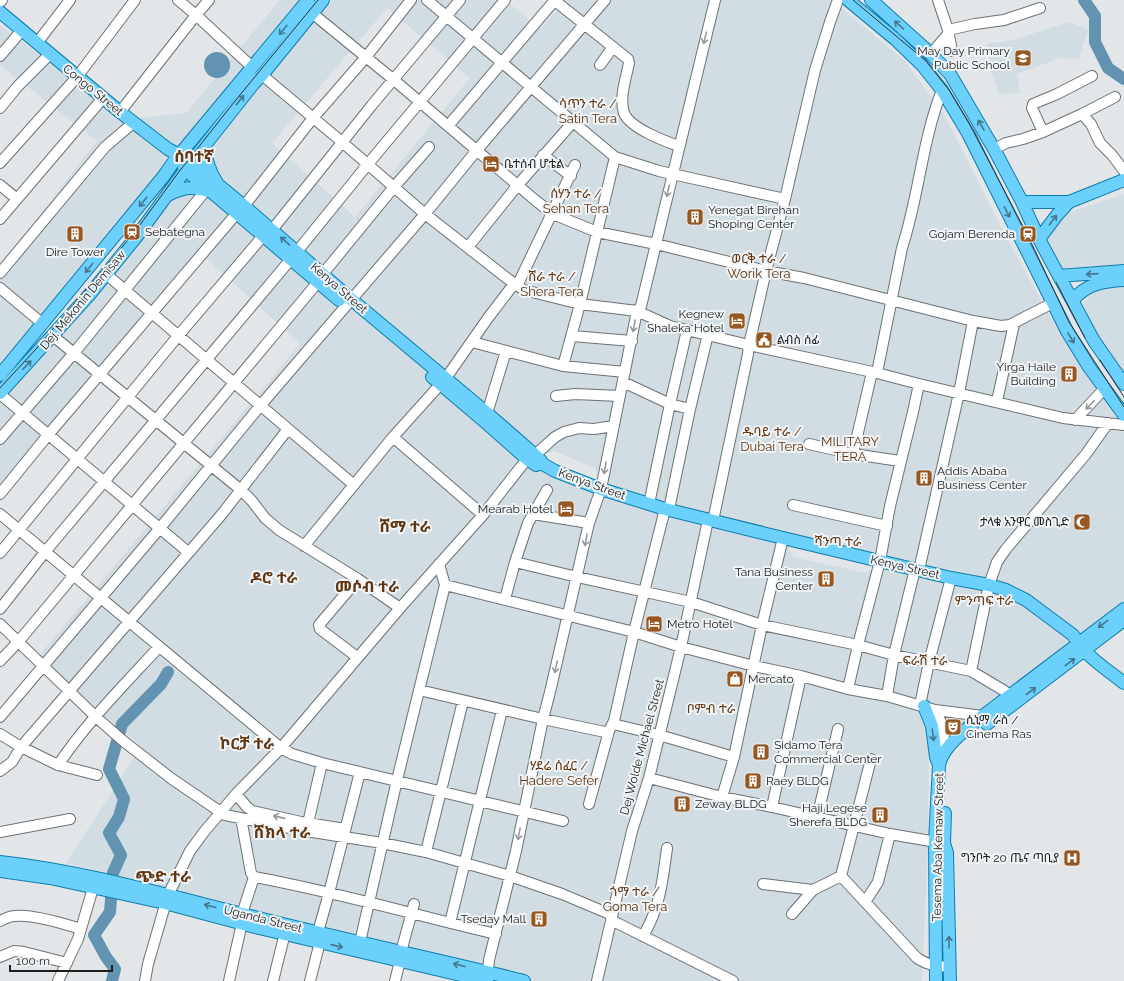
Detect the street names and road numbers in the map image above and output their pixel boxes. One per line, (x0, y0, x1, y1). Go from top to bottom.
street label: Congo Street (60, 62, 126, 118)
street label: Dej. Mekonin Demisaw (37, 247, 129, 352)
street label: Kenya Street (308, 260, 370, 316)
street label: Kenya Street (556, 465, 628, 503)
street label: Kenya Street (869, 552, 941, 582)
street label: Dej Wolde Michael Street (617, 677, 667, 817)
street label: Tesema Aba Kemaw Street (930, 773, 946, 921)
street label: Uganda Street (222, 903, 304, 935)

